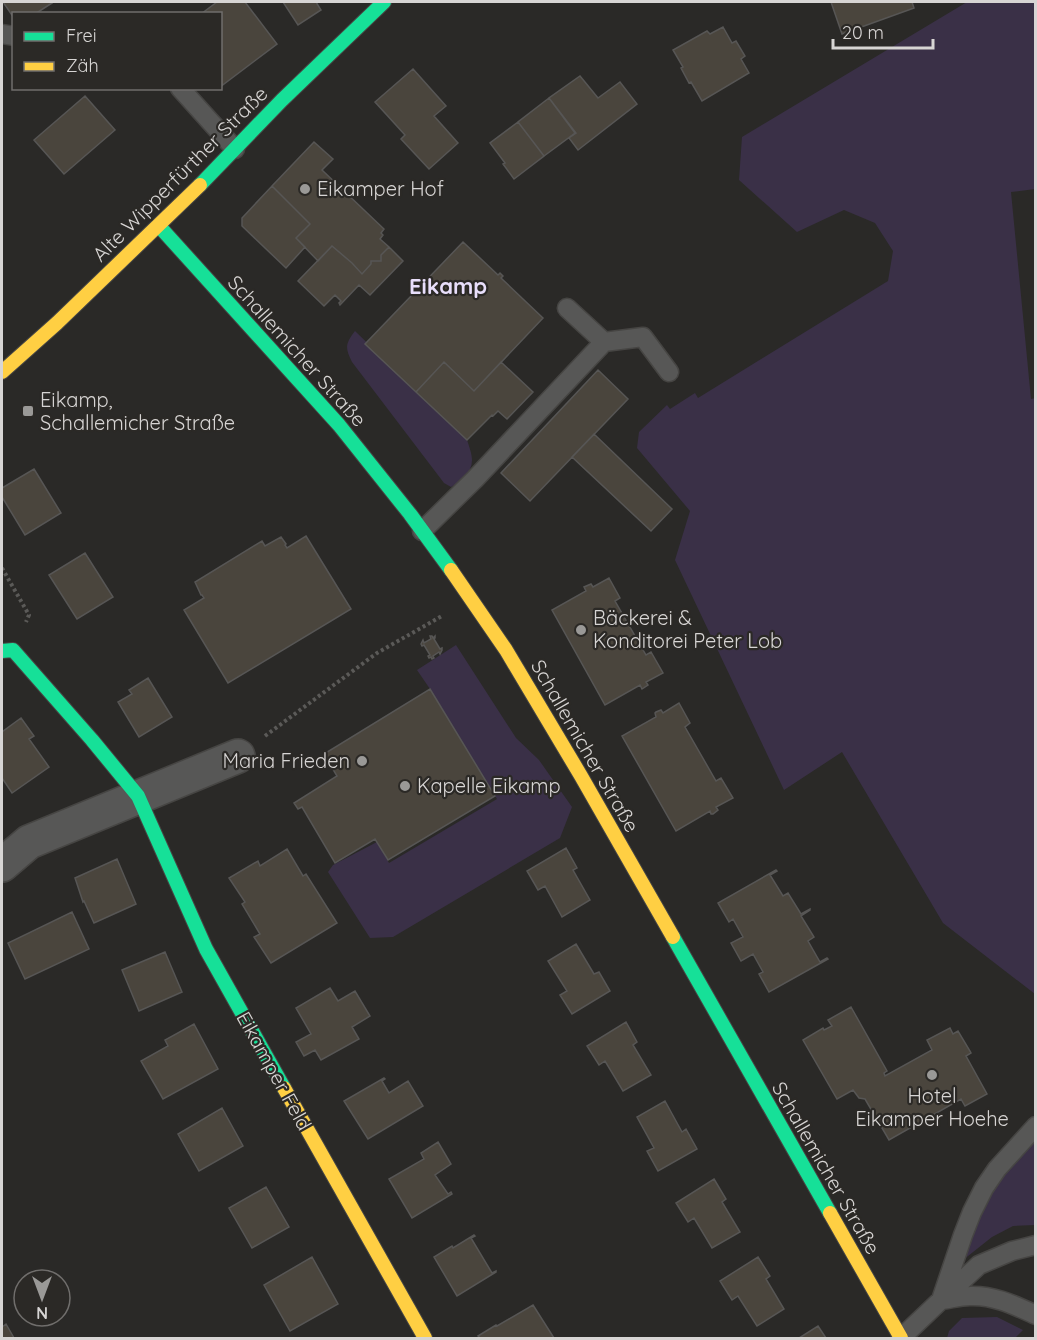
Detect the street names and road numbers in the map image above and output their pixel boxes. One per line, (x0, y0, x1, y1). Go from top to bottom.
street label: Alte Wipperfürther Straße (87, 81, 273, 267)
street label: Schallemicher Straße (223, 270, 372, 432)
street label: Schallemicher Straße (526, 655, 645, 836)
street label: Eikamper Feld (231, 1007, 317, 1135)
street label: Schallemicher Straße (767, 1077, 886, 1258)

